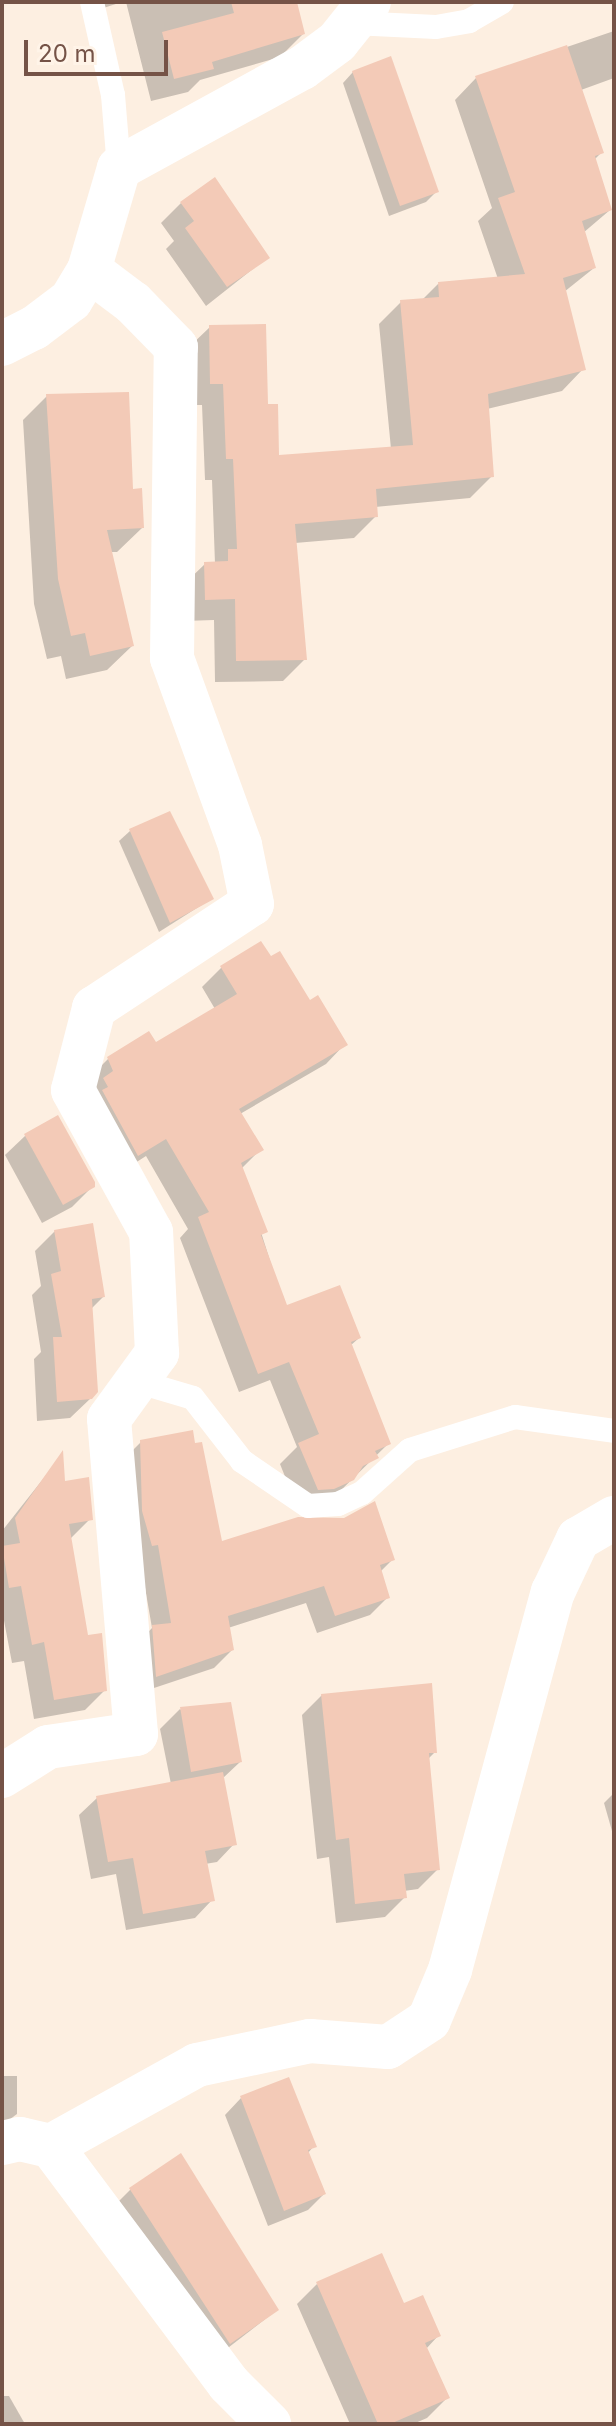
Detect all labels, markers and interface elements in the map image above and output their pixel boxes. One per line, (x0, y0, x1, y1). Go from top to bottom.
scale bar (28, 24, 172, 74)
text: 20 m (38, 39, 96, 68)

